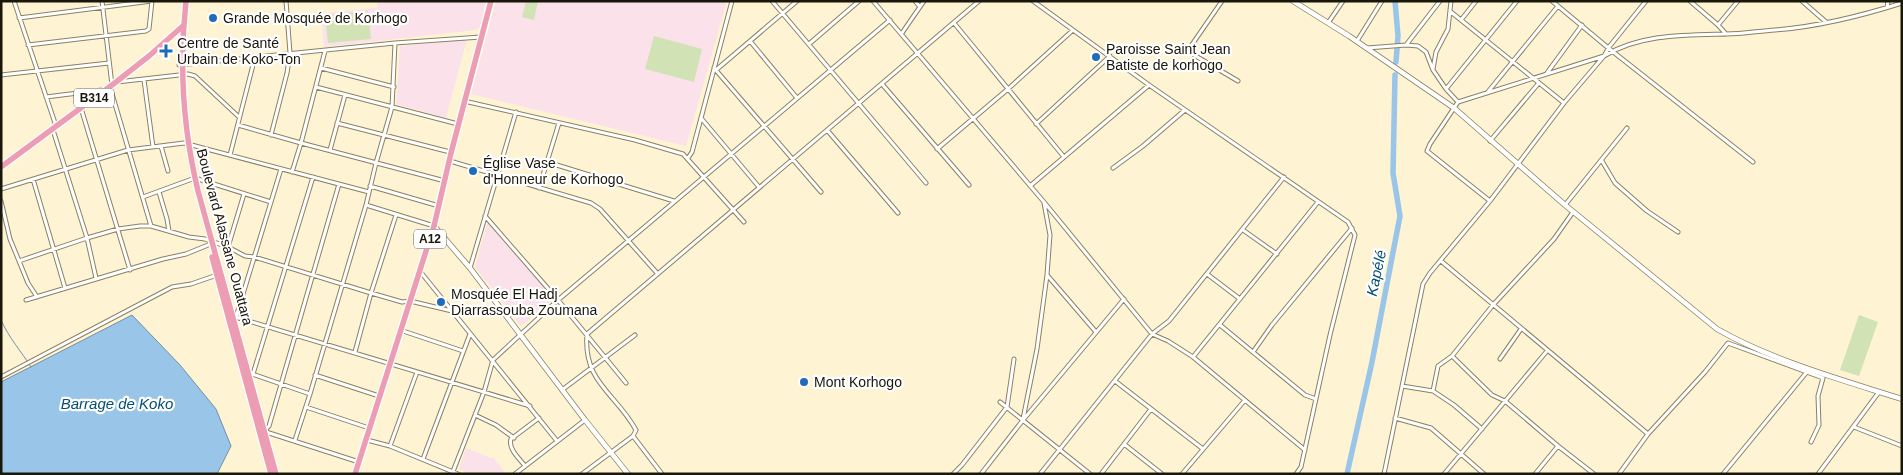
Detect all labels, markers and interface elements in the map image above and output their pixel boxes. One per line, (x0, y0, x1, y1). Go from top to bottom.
place label: Grande Mosquée de Korhogo (223, 10, 408, 26)
marker: Grande Mosquée de Korhogo (207, 12, 219, 24)
place label: Centre de Santé Urbain de Koko-Ton (177, 35, 301, 67)
place label: Paroisse Saint Jean Batiste de korhogo (1106, 41, 1231, 73)
marker: Centre de Santé Urbain de Koko-Ton (159, 44, 173, 58)
marker: Paroisse Saint Jean Batiste de korhogo (1090, 51, 1102, 63)
road number: B314 (74, 89, 114, 108)
street label: Boulevard Alassane Ouattara (194, 147, 256, 327)
place label: Église Vase d'Honneur de Korhogo (483, 155, 624, 187)
marker: Église Vase d'Honneur de Korhogo (467, 165, 479, 177)
road number: A12 (414, 230, 446, 248)
water label: Kapélé (1363, 248, 1389, 298)
place label: Mosquée El Hadj Diarrassouba Zoumana (451, 286, 598, 318)
marker: Mosquée El Hadj Diarrassouba Zoumana (435, 296, 447, 308)
place label: Mont Korhogo (814, 374, 902, 390)
marker: Mont Korhogo (798, 376, 810, 388)
water label: Barrage de Koko (61, 395, 173, 412)

